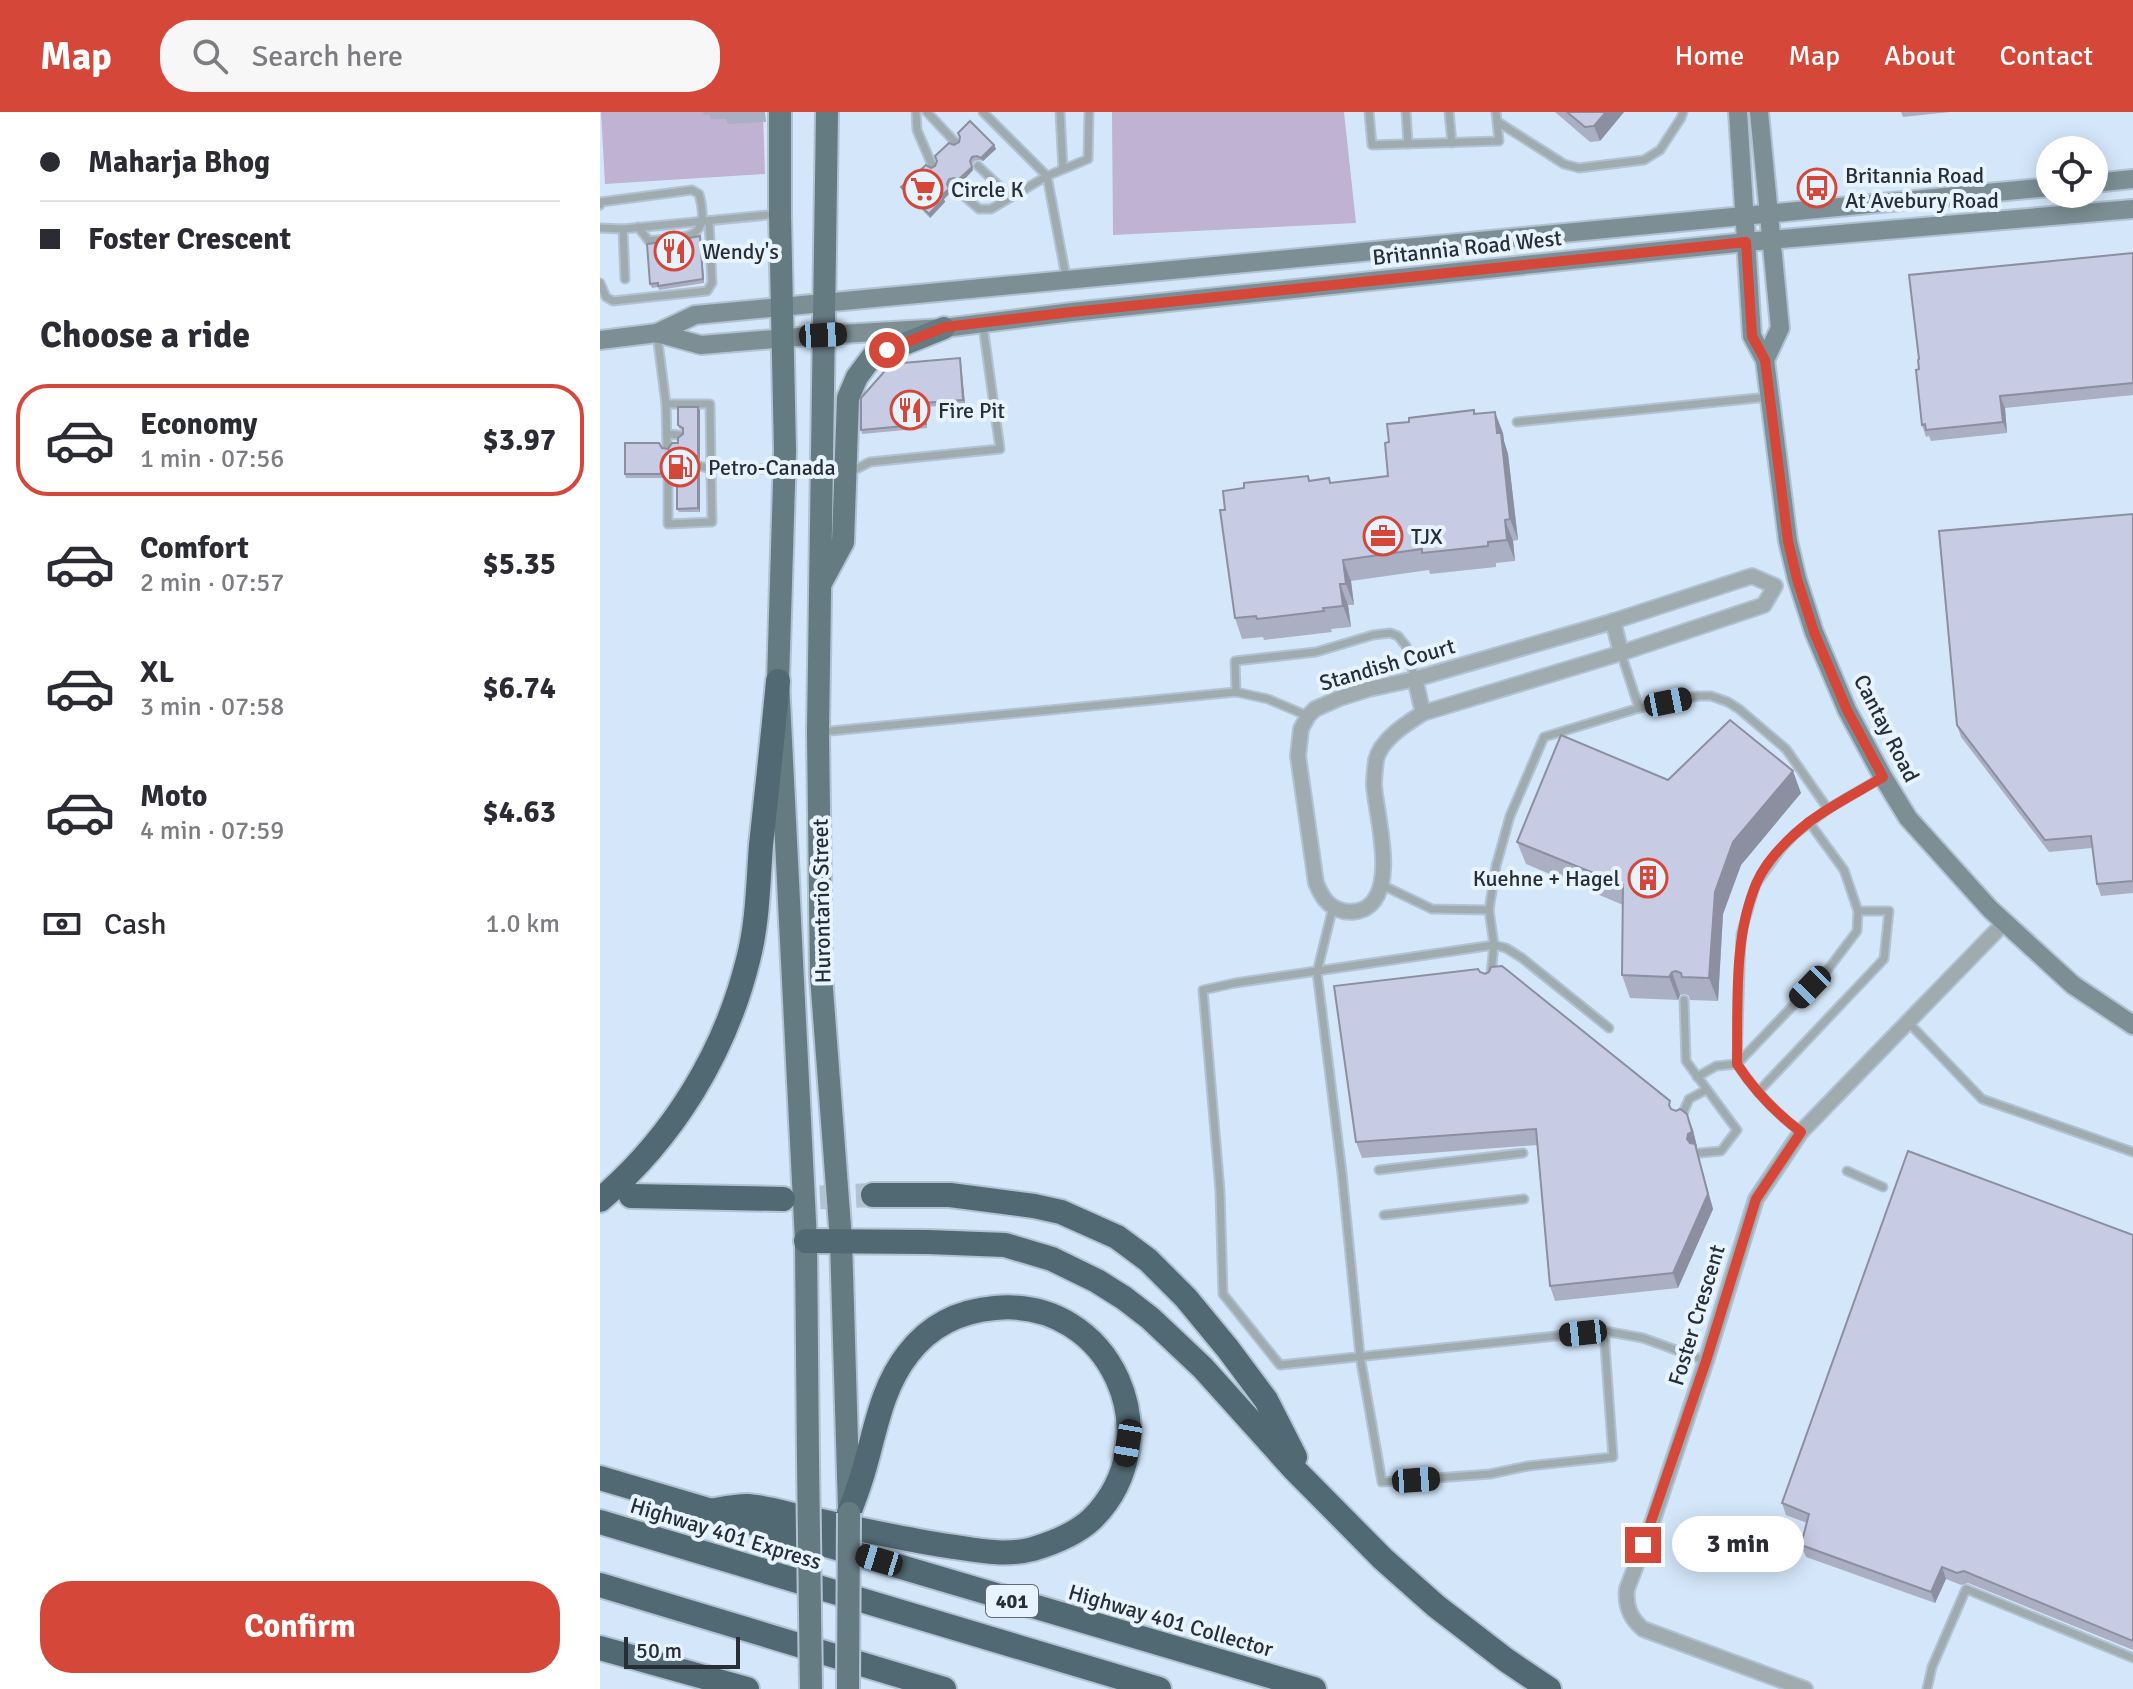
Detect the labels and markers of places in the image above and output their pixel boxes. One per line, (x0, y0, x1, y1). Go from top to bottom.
place label: Britannia Road At Avebury Road (1845, 162, 1999, 214)
bus stop icon: Britannia Road At Avebury Road (1796, 167, 1838, 209)
supermarket icon: Circle K (902, 168, 944, 210)
place label: Circle K (951, 176, 1024, 203)
restaurant icon: Wendy's (653, 230, 695, 272)
place label: Wendy's (702, 238, 779, 265)
restaurant icon: Fire Pit (889, 389, 931, 431)
place label: Fire Pit (938, 397, 1005, 424)
fuel station icon: Petro-Canada (659, 446, 701, 488)
place label: Petro-Canada (708, 454, 836, 481)
office icon: TJX (1362, 515, 1404, 557)
place label: TJX (1411, 523, 1443, 550)
building icon: Kuehne + Hagel (1627, 857, 1669, 899)
place label: Kuehne + Hagel (1473, 865, 1620, 892)

